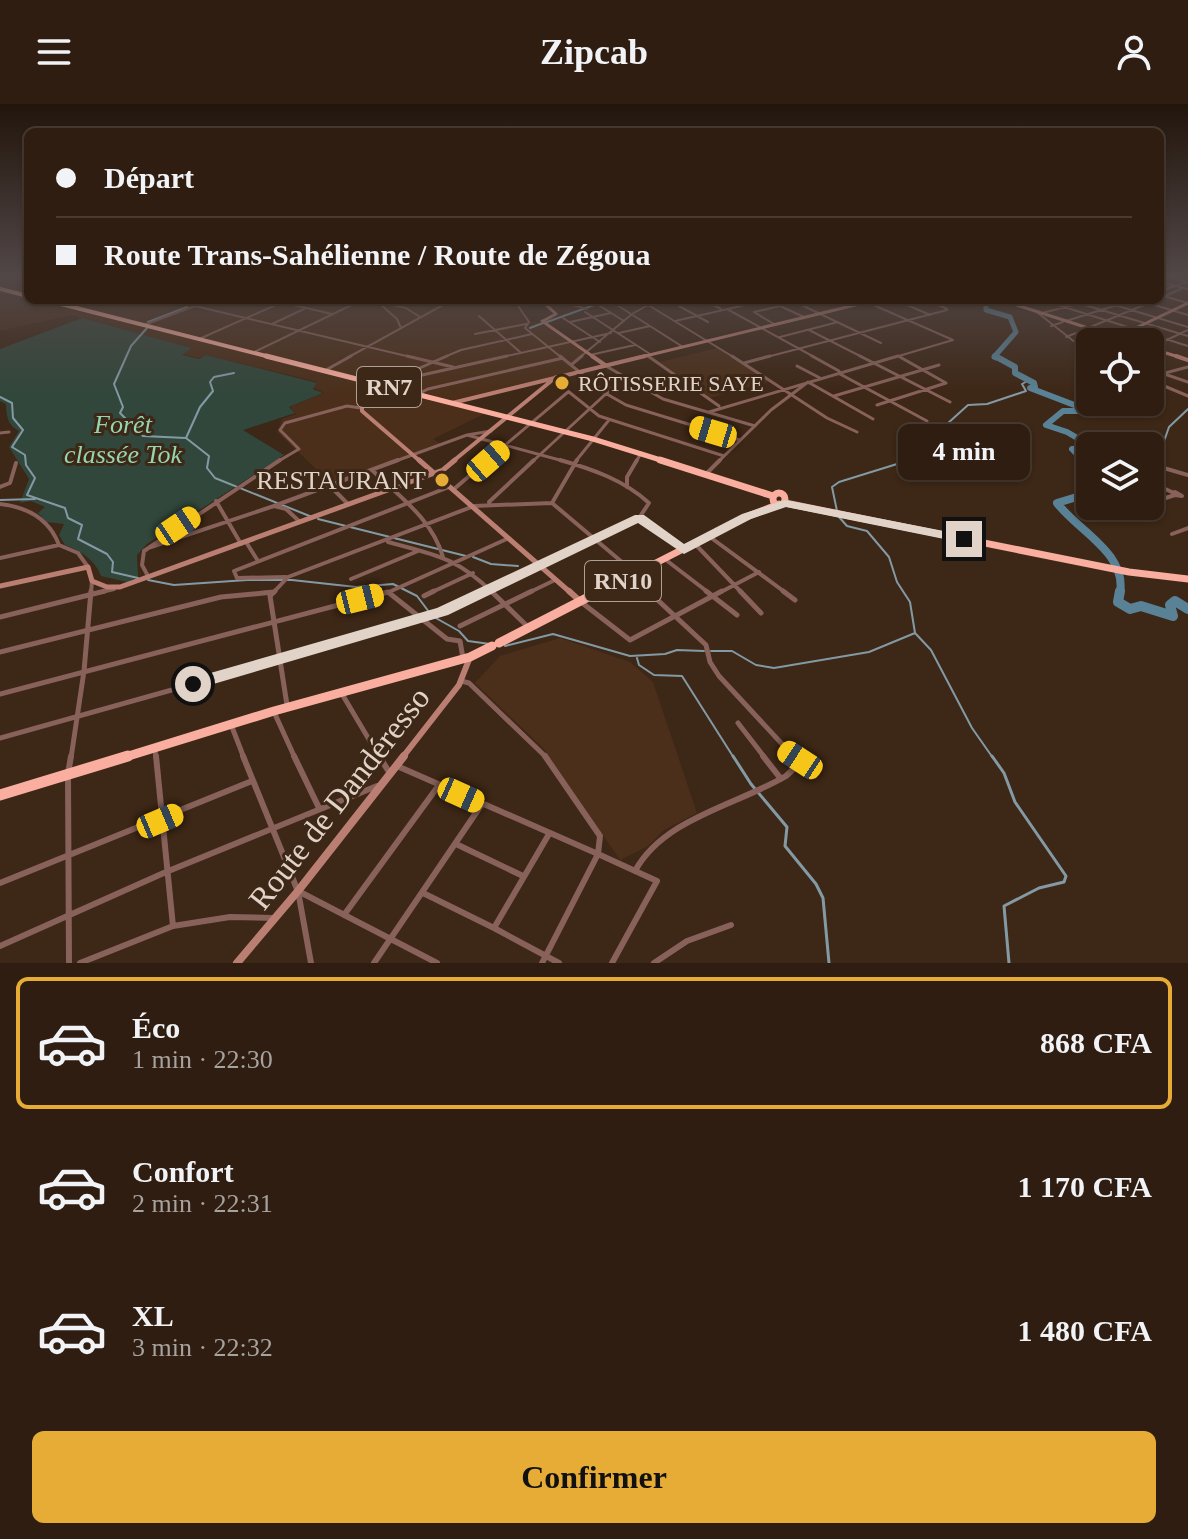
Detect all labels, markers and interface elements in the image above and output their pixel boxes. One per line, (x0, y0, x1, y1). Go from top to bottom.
icon: menu (32, 30, 76, 74)
icon: person (1112, 30, 1156, 74)
text: Zipcab (540, 32, 648, 72)
text: Départ (104, 161, 194, 194)
text: Route Trans-Sahélienne / Route de Zégoua (104, 238, 650, 271)
map controls (1076, 328, 1164, 520)
button: locate (1076, 328, 1164, 416)
road number: RN7 (357, 367, 421, 407)
place label: RÔTISSERIE SAYE (578, 371, 764, 396)
marker: RÔTISSERIE SAYE (553, 374, 571, 392)
park label: Forêt classée Tok (64, 410, 183, 469)
car (687, 414, 739, 450)
callout: 4 min (898, 423, 1030, 479)
button: layers (1076, 432, 1164, 520)
car (462, 436, 514, 486)
text: 4 min (933, 437, 995, 466)
place label: RESTAURANT (256, 466, 426, 495)
marker: RESTAURANT (433, 471, 451, 489)
car (151, 503, 205, 549)
route end (946, 521, 982, 557)
road number: RN10 (585, 561, 661, 601)
car (334, 582, 386, 616)
route start (175, 666, 211, 702)
street label: Route de Dandéresso (241, 680, 437, 916)
car (773, 737, 827, 783)
car (434, 774, 488, 816)
car (133, 801, 187, 841)
icon: car (36, 1007, 108, 1079)
text: Éco (132, 1011, 180, 1044)
text: 868 CFA (1040, 1026, 1152, 1059)
text: 1 min · 22:30 (132, 1045, 273, 1074)
icon: car (36, 1151, 108, 1223)
text: Confort (132, 1155, 234, 1188)
text: 1 170 CFA (1018, 1170, 1152, 1203)
text: 2 min · 22:31 (132, 1189, 273, 1218)
icon: car (36, 1295, 108, 1367)
text: XL (132, 1299, 174, 1332)
text: 1 480 CFA (1018, 1314, 1152, 1347)
text: 3 min · 22:32 (132, 1333, 273, 1362)
button: Confirmer (32, 1431, 1156, 1523)

